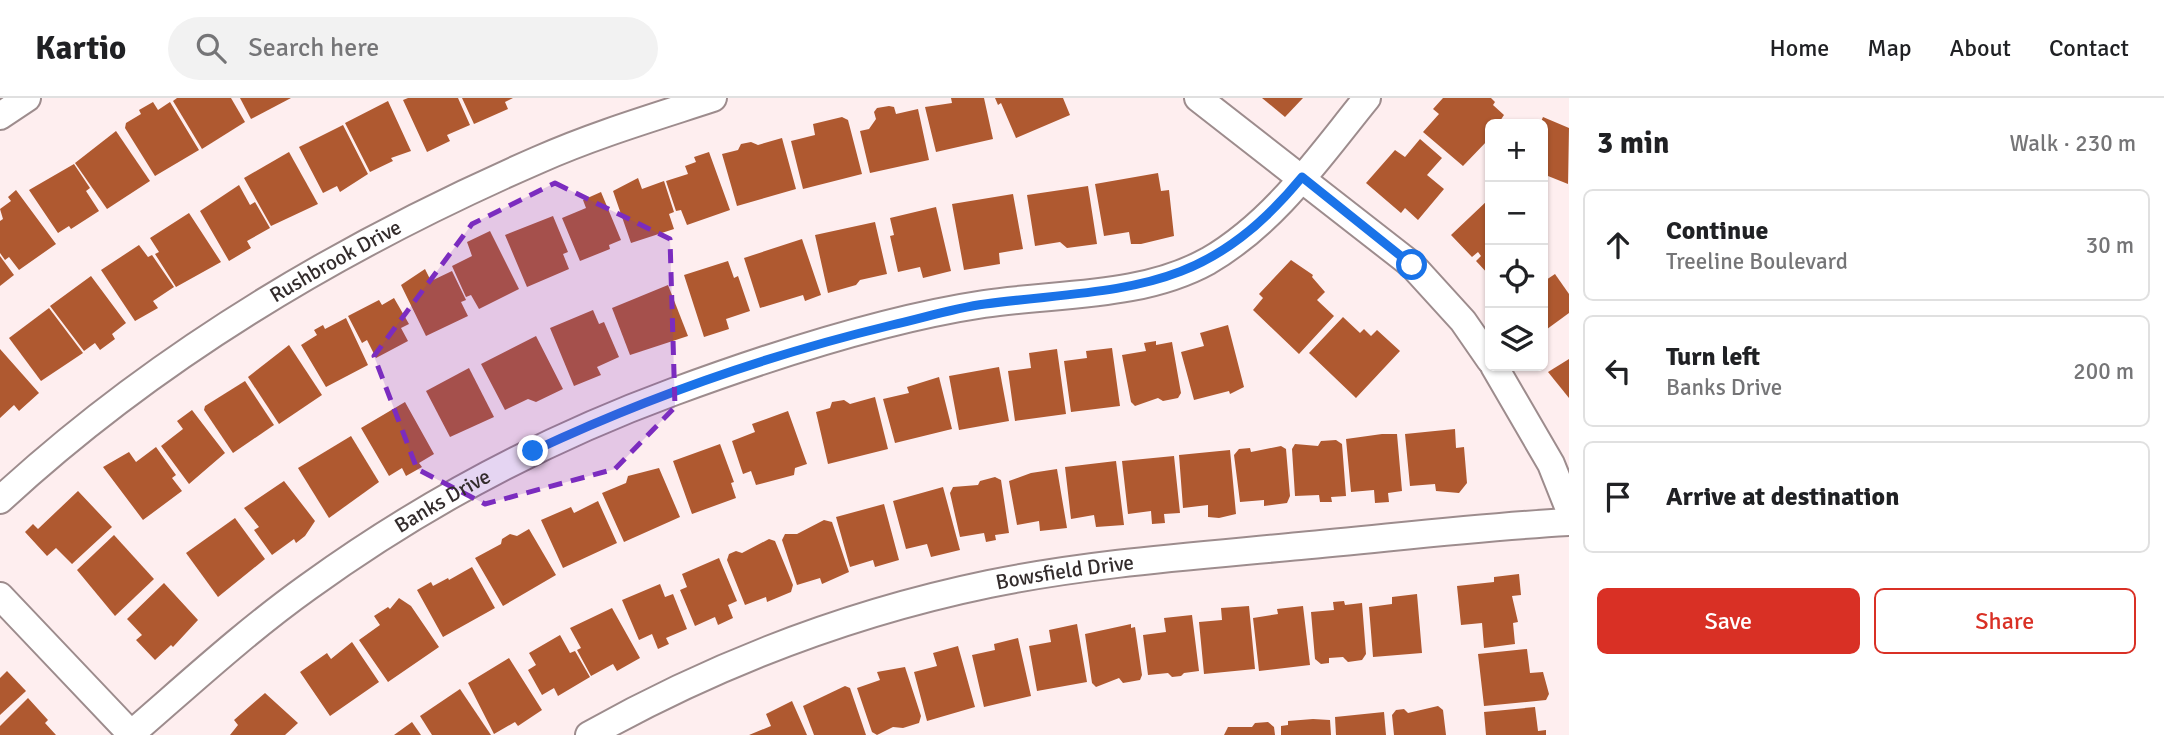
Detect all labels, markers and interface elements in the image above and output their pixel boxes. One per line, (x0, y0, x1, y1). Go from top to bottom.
search box (168, 17, 658, 80)
text: Kartio (35, 28, 126, 69)
icon: search (192, 29, 230, 67)
text: Search here (248, 32, 379, 64)
text: Home (1769, 33, 1829, 63)
text: Map (1867, 33, 1912, 63)
text: About (1950, 33, 2011, 63)
text: Contact (2049, 33, 2129, 63)
map controls (1485, 119, 1548, 371)
button: + (1485, 119, 1548, 182)
text: 3 min (1597, 125, 1669, 162)
text: Walk · 230 m (2010, 129, 2136, 158)
button: − (1485, 182, 1548, 245)
street label: Rushbrook Drive (265, 214, 406, 308)
text: Continue (1666, 215, 1768, 247)
icon: ahead (1599, 226, 1637, 264)
text: 30 m (2086, 231, 2134, 260)
button: locate (1485, 245, 1548, 308)
text: Treeline Boulevard (1666, 247, 1848, 276)
route start (1396, 249, 1427, 280)
button: layers (1485, 308, 1548, 371)
text: Turn left (1666, 341, 1760, 373)
icon: left (1599, 352, 1637, 390)
text: 200 m (2073, 357, 2134, 386)
text: Banks Drive (1666, 373, 1782, 402)
route end (517, 435, 548, 466)
street label: Banks Drive (390, 463, 495, 539)
icon: arrive (1599, 478, 1637, 516)
text: Arrive at destination (1666, 481, 1899, 513)
street label: Bowsfield Drive (994, 549, 1135, 595)
button: Save (1597, 588, 1860, 654)
button: Share (1874, 588, 2136, 654)

